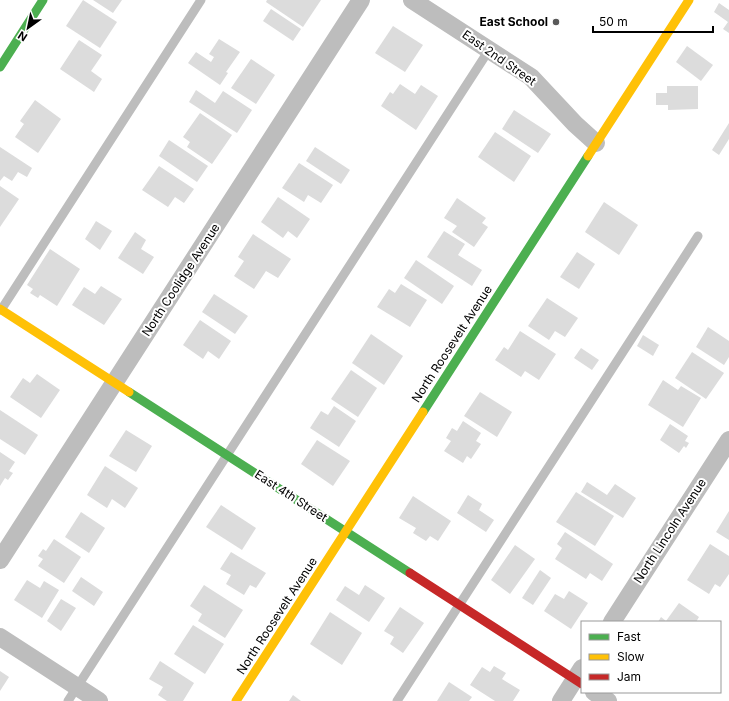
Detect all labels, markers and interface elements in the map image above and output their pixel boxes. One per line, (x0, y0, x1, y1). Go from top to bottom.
north arrow (8, 8, 48, 48)
scale bar (593, 8, 713, 34)
place label: East School (479, 14, 548, 29)
text: 50 m (599, 14, 628, 29)
marker: East School (551, 17, 561, 27)
street label: East 2nd Street (460, 27, 539, 89)
text: N (15, 28, 30, 45)
street label: North Coolidge Avenue (138, 220, 223, 339)
street label: North Roosevelt Avenue (408, 282, 495, 405)
street label: East 4th Street (252, 467, 330, 525)
street label: North Lincoln Avenue (630, 476, 709, 586)
street label: North Roosevelt Avenue (233, 554, 320, 677)
legend (581, 621, 721, 693)
text: Fast (617, 629, 641, 644)
text: Slow (617, 649, 645, 664)
text: Jam (617, 669, 641, 684)

